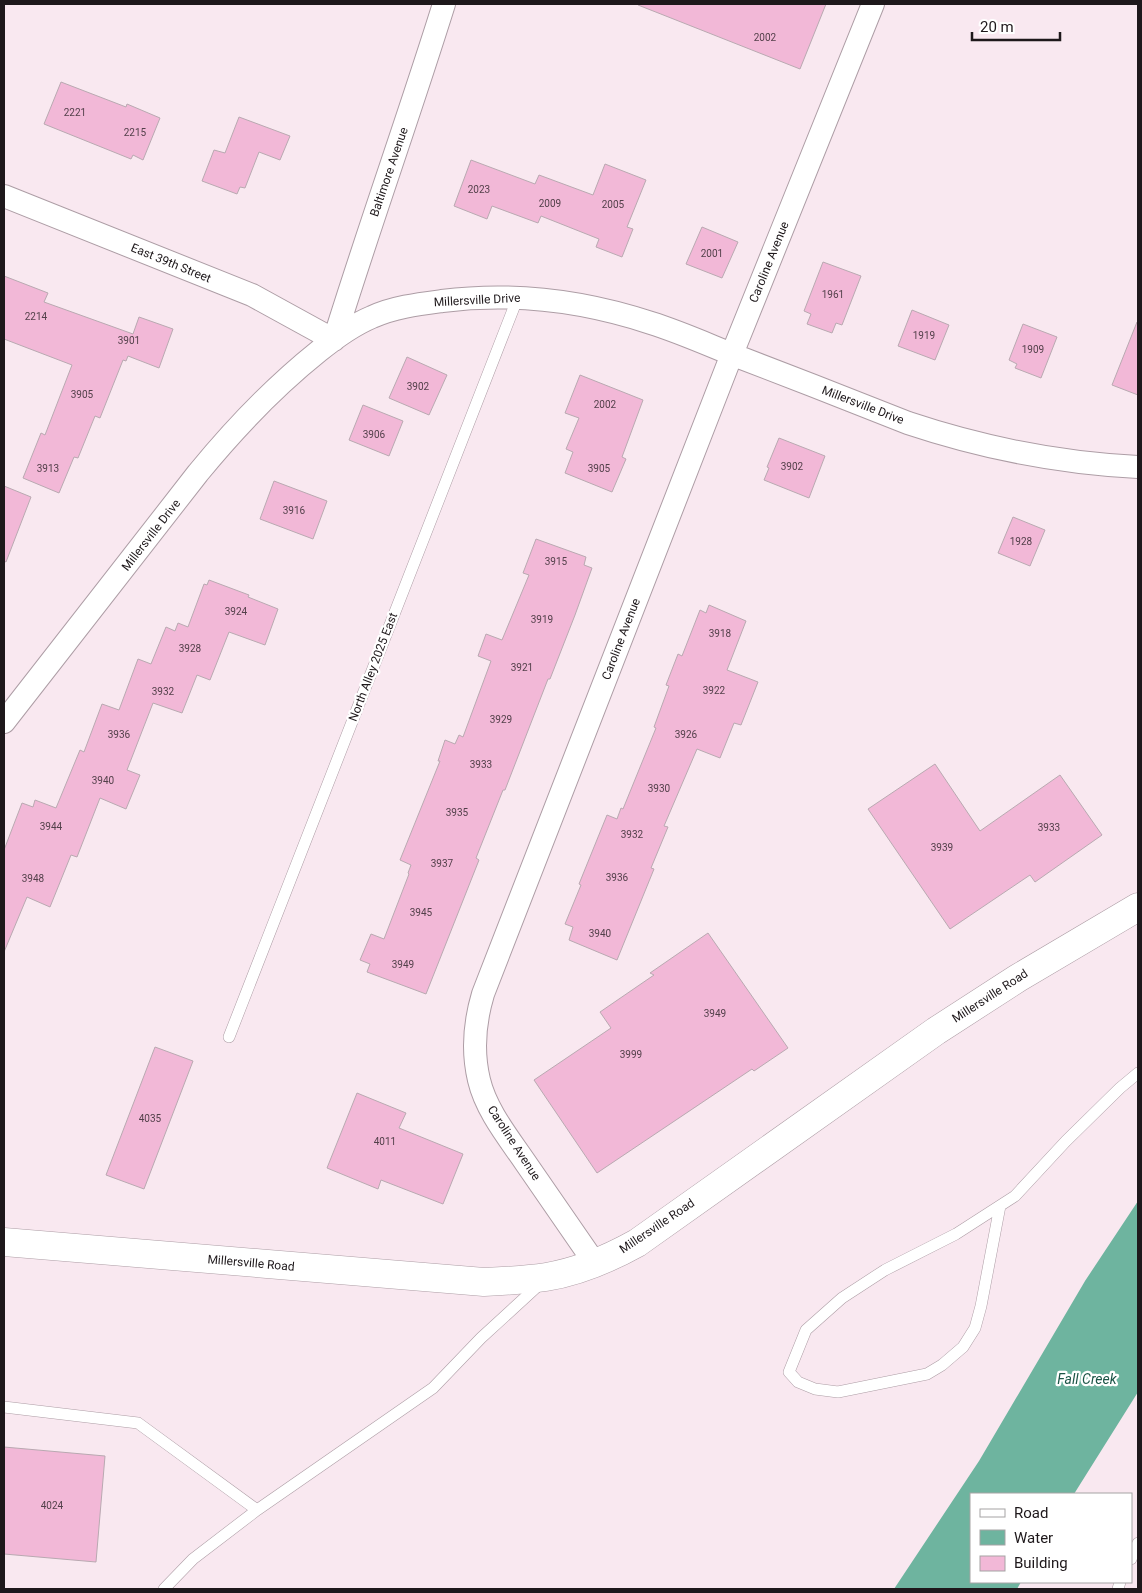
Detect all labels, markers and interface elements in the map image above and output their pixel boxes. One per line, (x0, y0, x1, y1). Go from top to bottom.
scale bar (972, 10, 1060, 42)
text: 20 m (980, 18, 1014, 36)
house number: 2002 (754, 32, 777, 43)
house number: 2221 (64, 107, 86, 118)
street label: Baltimore Avenue (367, 125, 411, 219)
house number: 2215 (124, 127, 147, 138)
house number: 2023 (468, 184, 490, 195)
house number: 2009 (539, 198, 561, 209)
house number: 2005 (602, 199, 625, 210)
street label: Caroline Avenue (746, 219, 792, 305)
street label: East 39th Street (129, 241, 213, 285)
house number: 2001 (701, 248, 723, 259)
house number: 1961 (822, 289, 844, 300)
street label: Millersville Drive (433, 291, 521, 309)
house number: 2214 (25, 311, 48, 322)
house number: 1919 (913, 330, 935, 341)
house number: 3901 (118, 335, 140, 346)
house number: 1909 (1022, 344, 1044, 355)
house number: 3902 (407, 381, 430, 392)
street label: Millersville Drive (820, 383, 906, 427)
house number: 3905 (71, 389, 94, 400)
house number: 2002 (594, 399, 617, 410)
house number: 3906 (363, 429, 386, 440)
house number: 3902 (781, 461, 804, 472)
house number: 3913 (37, 463, 59, 474)
house number: 3905 (588, 463, 611, 474)
street label: Millersville Drive (119, 497, 183, 573)
house number: 3916 (283, 505, 306, 516)
house number: 1928 (1010, 536, 1033, 547)
house number: 3915 (545, 556, 568, 567)
street label: Caroline Avenue (599, 596, 643, 682)
house number: 3924 (225, 606, 248, 617)
street label: North Alley 2025 East (346, 611, 400, 723)
house number: 3919 (531, 614, 553, 625)
house number: 3918 (709, 628, 732, 639)
house number: 3928 (179, 643, 202, 654)
house number: 3921 (511, 662, 533, 673)
house number: 3922 (703, 685, 726, 696)
house number: 3932 (152, 686, 175, 697)
house number: 3929 (490, 714, 512, 725)
house number: 3936 (108, 729, 131, 740)
house number: 3926 (675, 729, 698, 740)
house number: 3933 (470, 759, 492, 770)
house number: 3940 (92, 775, 115, 786)
house number: 3930 (648, 783, 671, 794)
house number: 3935 (446, 807, 469, 818)
house number: 3944 (40, 821, 63, 832)
house number: 3933 (1038, 822, 1060, 833)
house number: 3932 (621, 829, 644, 840)
house number: 3939 (931, 842, 953, 853)
house number: 3937 (431, 858, 454, 869)
house number: 3936 (606, 872, 629, 883)
house number: 3948 (22, 873, 45, 884)
house number: 3945 (410, 907, 433, 918)
house number: 3940 (589, 928, 612, 939)
house number: 3949 (392, 959, 414, 970)
street label: Millersville Road (950, 966, 1030, 1026)
house number: 3949 (704, 1008, 726, 1019)
house number: 3999 (620, 1049, 642, 1060)
street label: Caroline Avenue (485, 1103, 543, 1183)
house number: 4035 (139, 1113, 162, 1124)
house number: 4011 (374, 1136, 396, 1147)
street label: Millersville Road (617, 1196, 697, 1256)
street label: Millersville Road (207, 1252, 295, 1274)
water label: Fall Creek (1057, 1371, 1118, 1387)
legend (970, 1493, 1132, 1583)
house number: 4024 (41, 1500, 64, 1511)
text: Road (1014, 1504, 1048, 1522)
text: Water (1014, 1529, 1053, 1547)
text: Building (1014, 1554, 1068, 1572)

